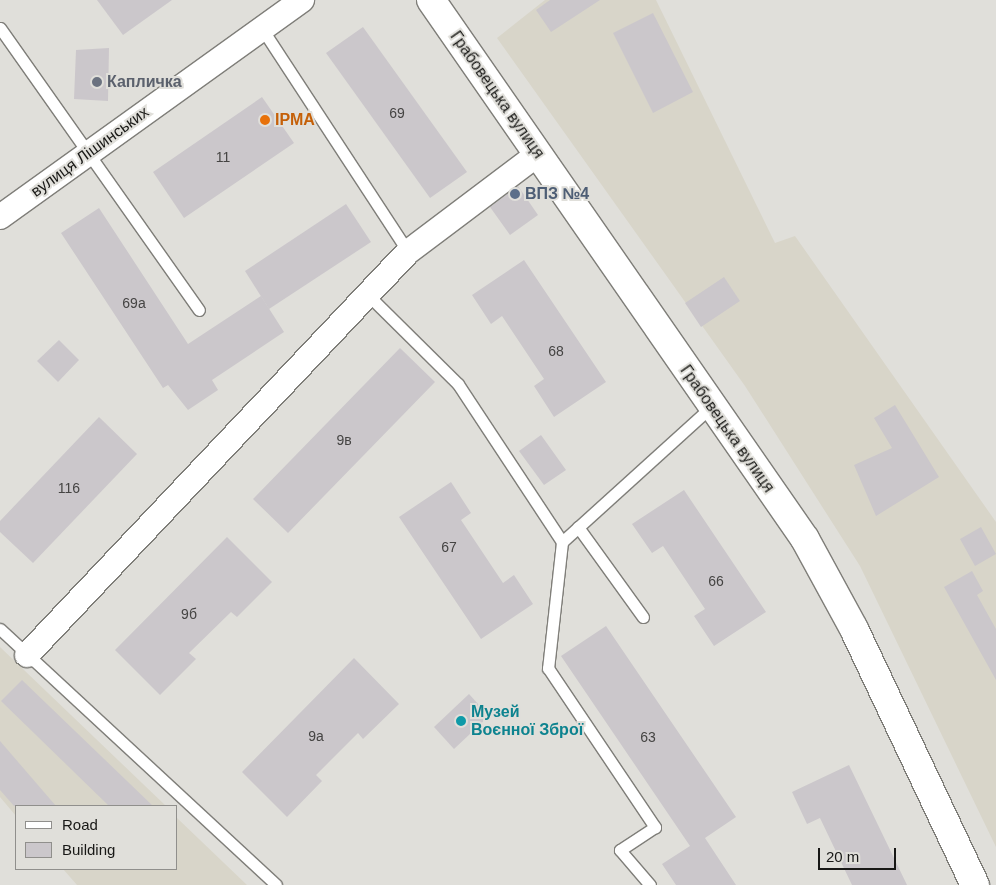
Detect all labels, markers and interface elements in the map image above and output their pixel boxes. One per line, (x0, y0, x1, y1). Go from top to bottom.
street label: Грабовецька вулиця (446, 28, 548, 162)
place label: Капличка (107, 72, 182, 92)
marker: Капличка (91, 76, 103, 88)
street label: вулиця Лішинських (27, 103, 153, 201)
house number: 69 (389, 105, 405, 121)
place label: ІРМА (275, 110, 315, 130)
marker: ІРМА (259, 114, 271, 126)
house number: 11 (216, 149, 230, 165)
place label: ВПЗ №4 (525, 184, 589, 204)
marker: ВПЗ №4 (509, 188, 521, 200)
house number: 69а (122, 295, 146, 311)
house number: 68 (548, 343, 564, 359)
street label: Грабовецька вулиця (676, 362, 778, 496)
house number: 9в (336, 432, 352, 448)
house number: 116 (58, 480, 80, 496)
house number: 67 (441, 539, 457, 555)
house number: 66 (708, 573, 724, 589)
house number: 9б (181, 606, 197, 622)
place label: Музей Воєнної Зброї (471, 702, 583, 740)
marker: Музей Воєнної Зброї (455, 715, 467, 727)
house number: 9а (308, 728, 324, 744)
house number: 63 (640, 729, 656, 745)
legend (15, 805, 178, 870)
text: Road (62, 816, 98, 833)
scale bar (821, 838, 898, 870)
text: Building (62, 841, 115, 858)
text: 20 m (826, 848, 859, 865)

